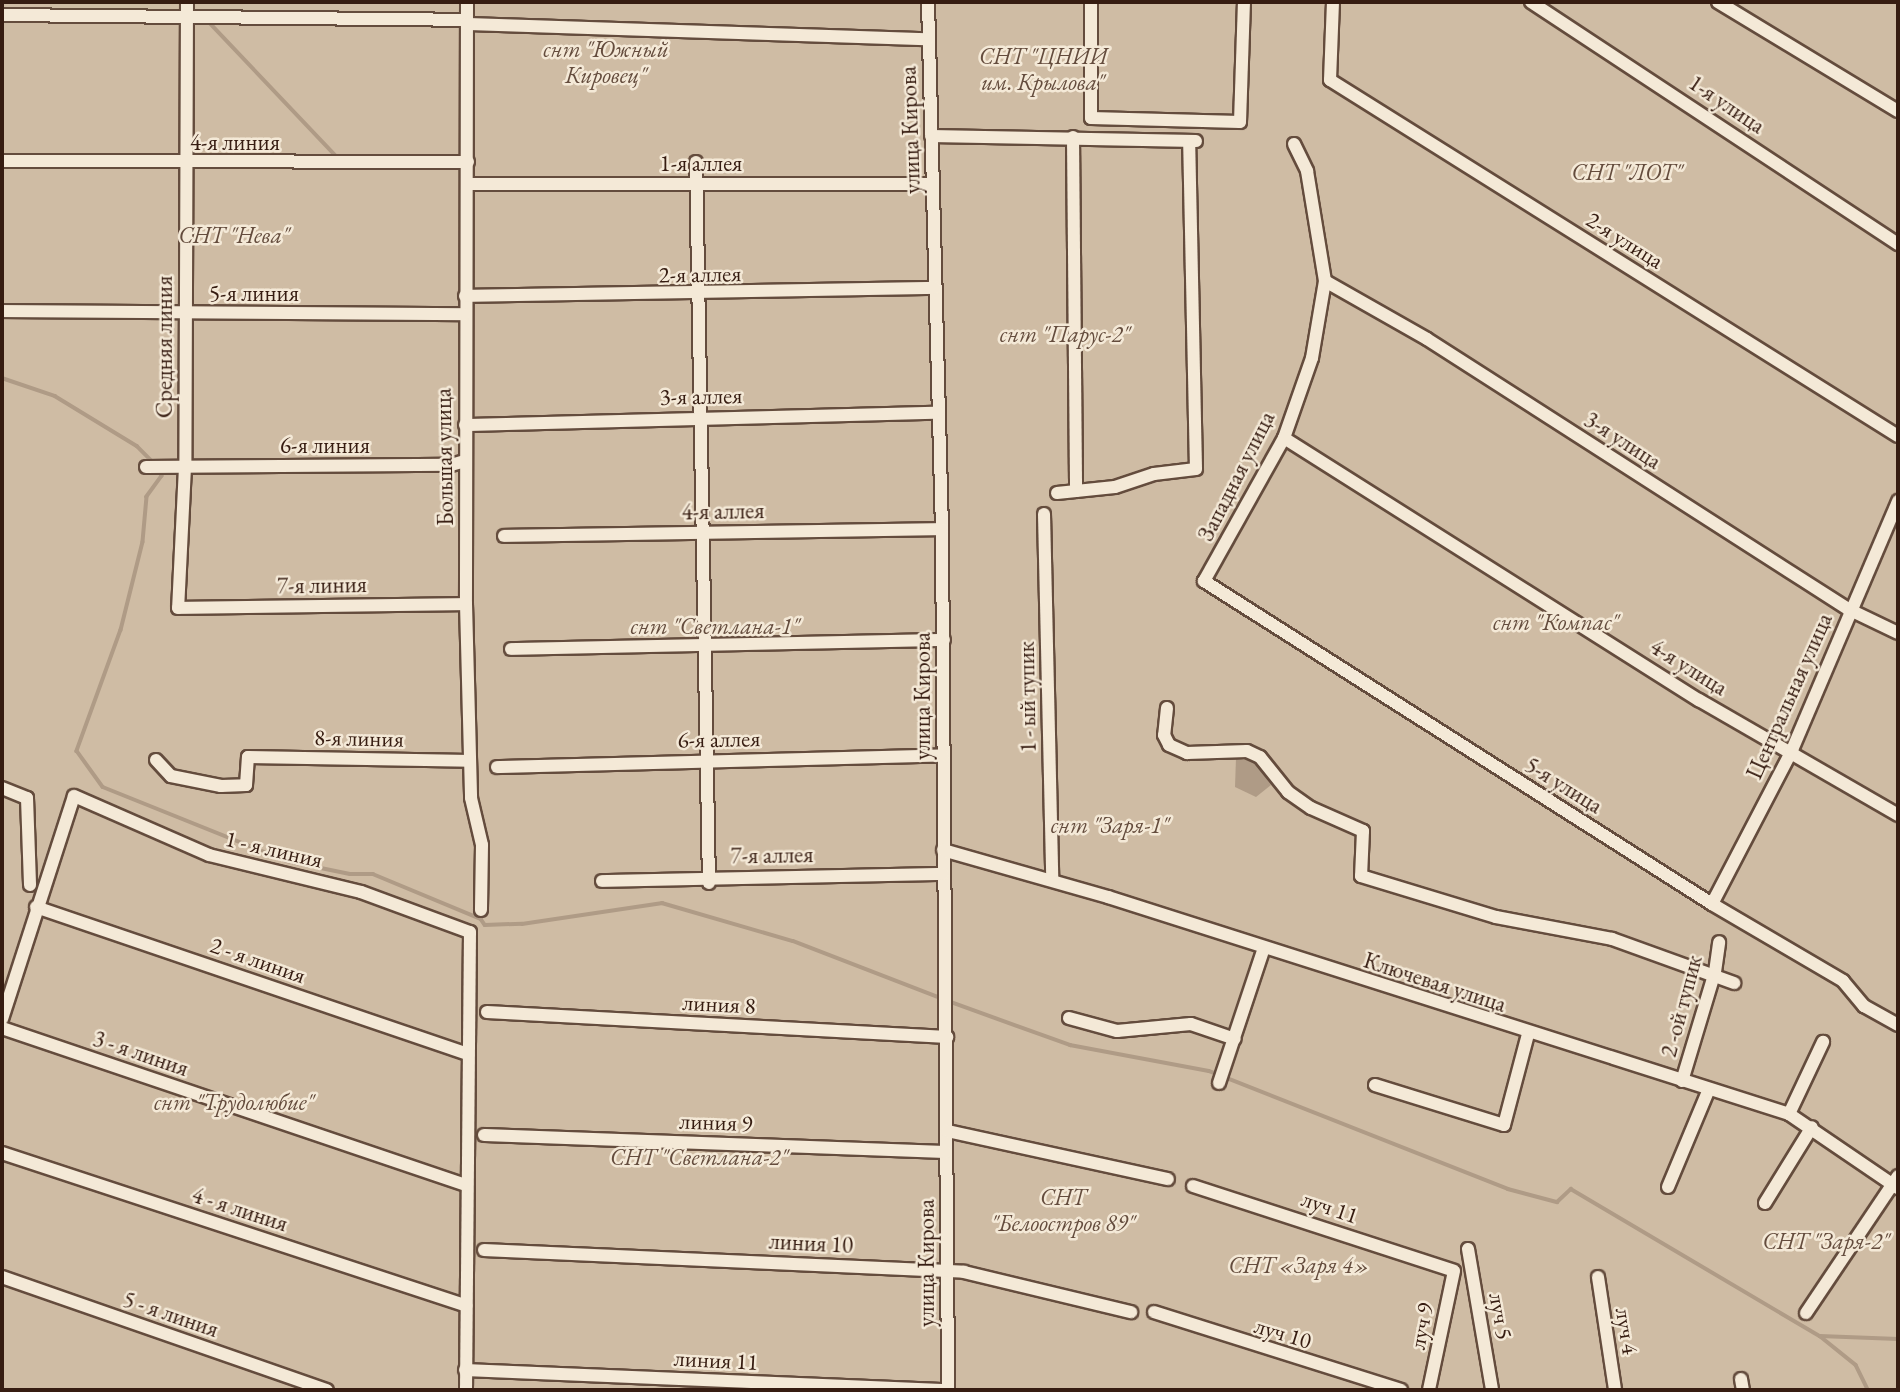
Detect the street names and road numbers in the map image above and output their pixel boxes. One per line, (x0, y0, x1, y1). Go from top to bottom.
street label: улица Кирова (894, 66, 926, 194)
street label: 1-я улица (1684, 69, 1770, 139)
street label: 4-я линия (190, 128, 280, 156)
street label: 1-я аллея (660, 149, 742, 177)
street label: 2-я улица (1581, 206, 1669, 274)
street label: 2-я аллея (658, 259, 742, 289)
street label: Средняя линия (150, 276, 178, 418)
street label: 5-я линия (209, 279, 299, 307)
street label: 3-я аллея (659, 381, 743, 411)
street label: Большая улица (429, 388, 459, 526)
street label: 3-я улица (1579, 405, 1667, 475)
street label: Западная улица (1192, 407, 1280, 545)
street label: 6-я линия (280, 431, 370, 459)
street label: 4-я аллея (681, 496, 765, 526)
street label: 7-я линия (277, 570, 367, 600)
street label: Центральная улица (1740, 609, 1838, 783)
street label: улица Кирова (908, 632, 936, 760)
street label: 4-я улица (1645, 633, 1733, 701)
street label: 1 - ый тупик (1012, 641, 1042, 753)
street label: 8-я линия (314, 723, 404, 753)
street label: 6-я аллея (677, 724, 761, 754)
street label: 5-я улица (1520, 751, 1608, 819)
street label: 1 - я линия (223, 824, 325, 874)
street label: 7-я аллея (730, 840, 814, 870)
street label: 2 - я линия (207, 931, 309, 989)
street label: Ключевая улица (1360, 946, 1510, 1018)
street label: 2 -ой тупик (1654, 952, 1708, 1060)
street label: линия 8 (682, 988, 756, 1020)
street label: 3 - я линия (90, 1024, 192, 1082)
street label: линия 9 (679, 1107, 753, 1137)
street label: 4 - я линия (189, 1181, 291, 1237)
street label: луч 11 (1298, 1184, 1362, 1230)
street label: улица Кирова (912, 1199, 940, 1327)
street label: линия 10 (768, 1227, 854, 1259)
street label: 5 - я линия (120, 1285, 222, 1343)
street label: луч 5 (1483, 1290, 1519, 1342)
street label: луч 9 (1403, 1300, 1439, 1352)
street label: луч 4 (1610, 1306, 1644, 1356)
street label: луч 10 (1251, 1311, 1315, 1355)
street label: линия 11 (673, 1344, 759, 1376)

